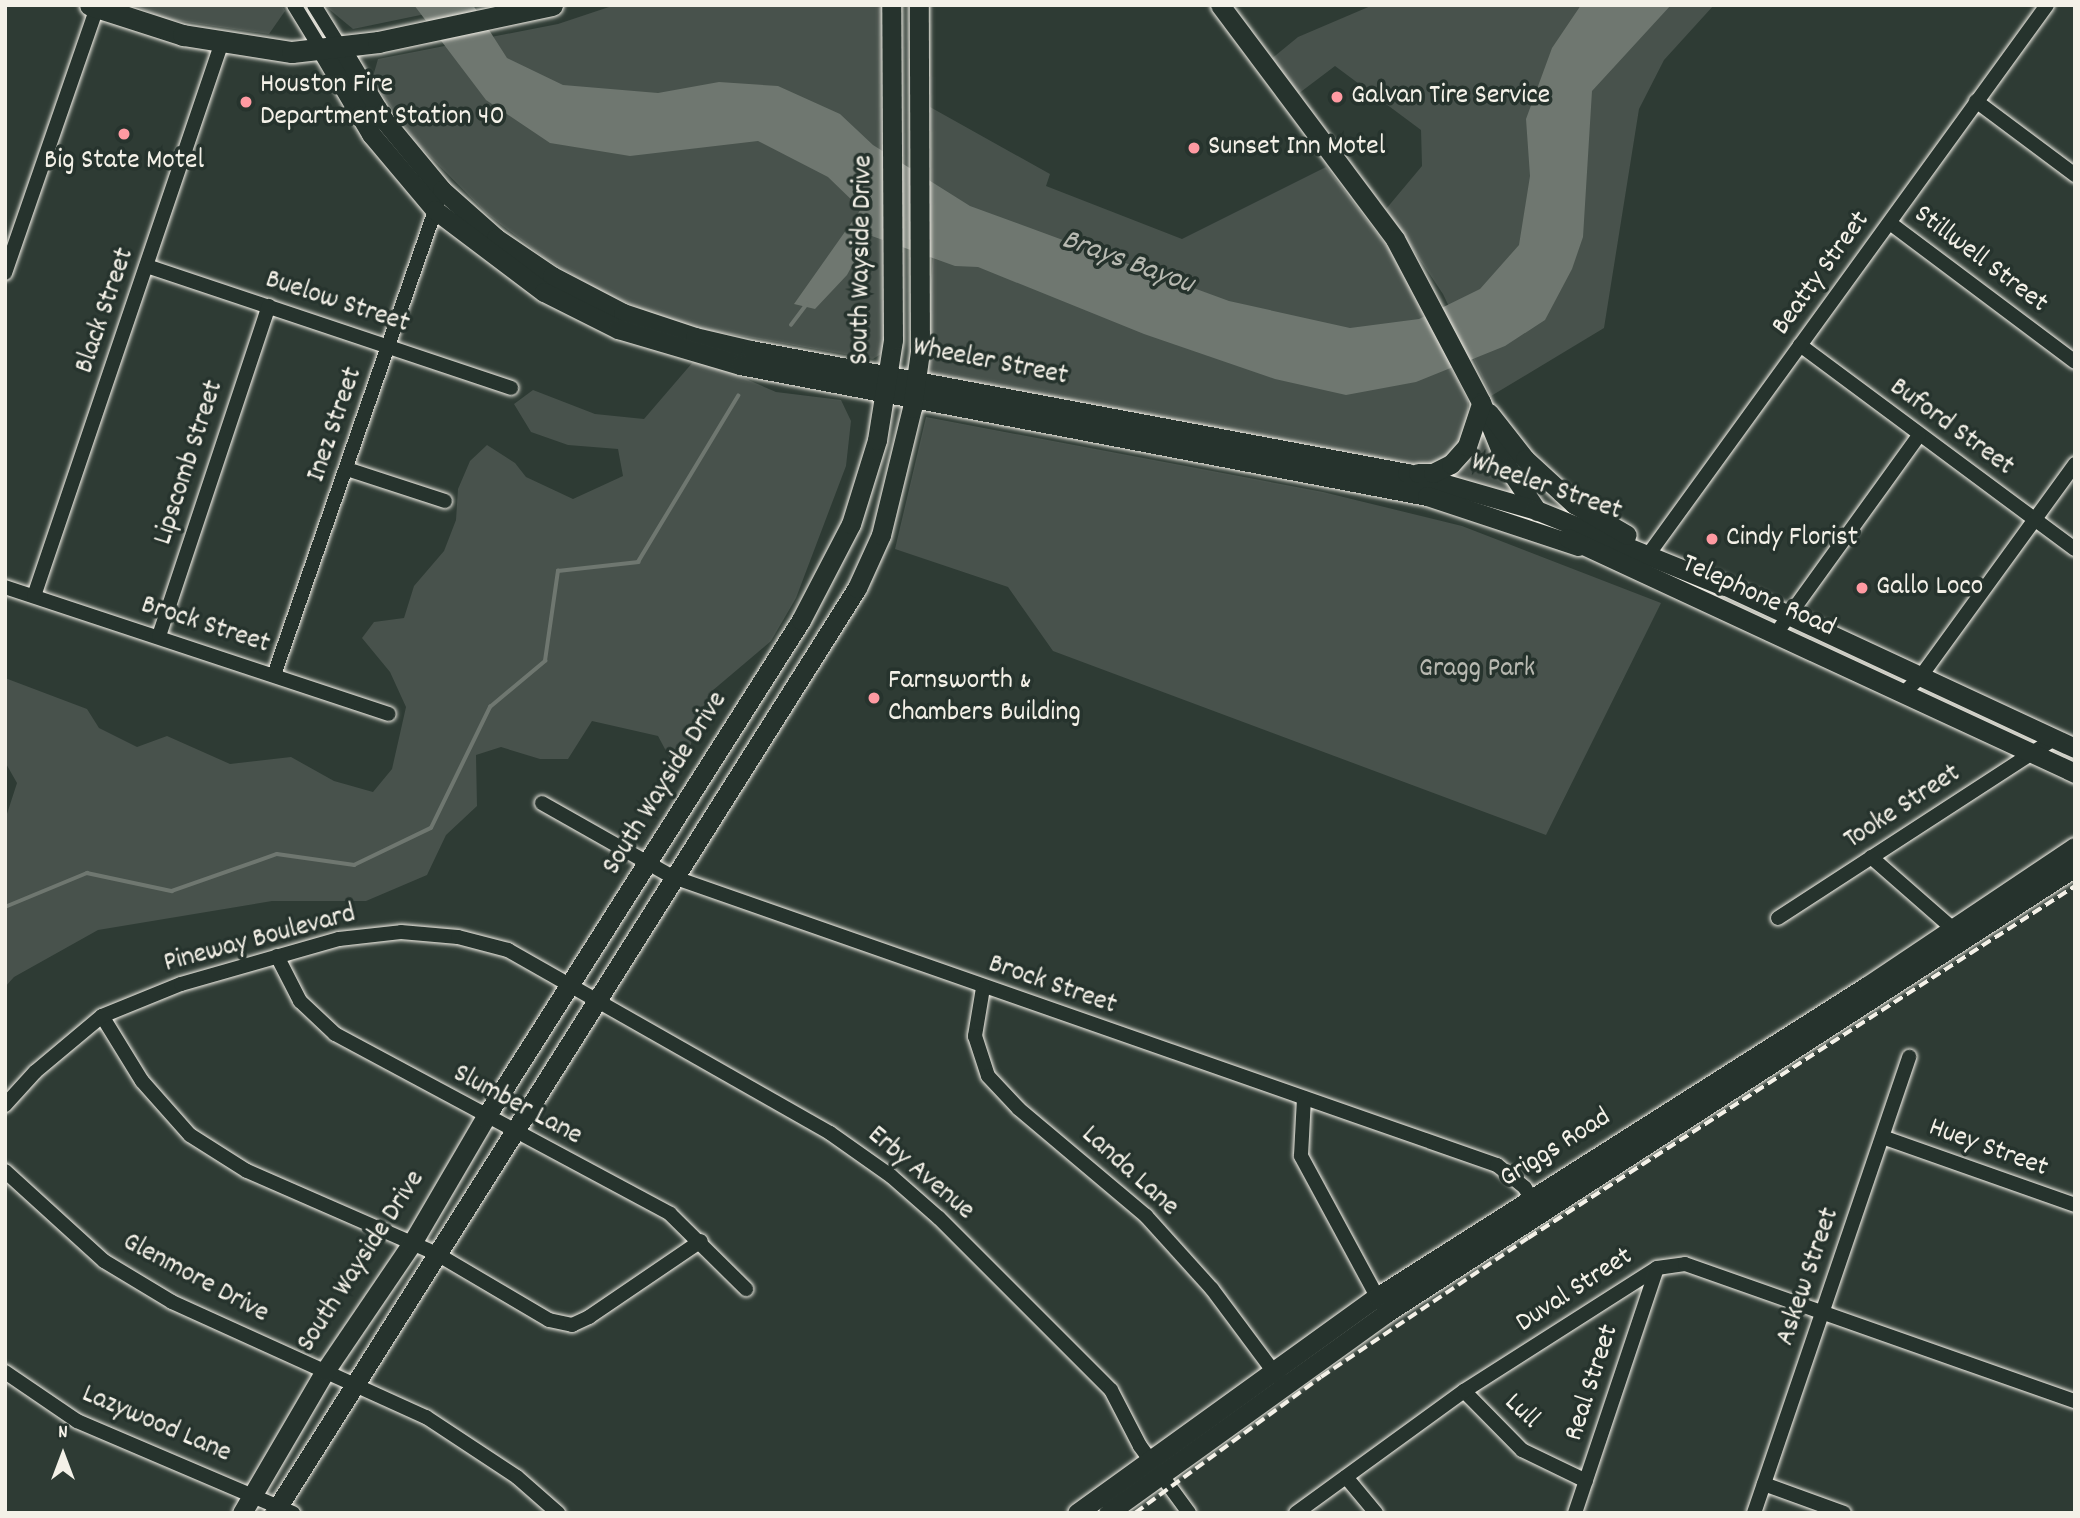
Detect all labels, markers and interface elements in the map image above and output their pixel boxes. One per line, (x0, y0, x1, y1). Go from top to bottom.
place label: Houston Fire Department Station 40 (260, 69, 505, 135)
place label: Galvan Tire Service (1351, 80, 1550, 114)
marker: Galvan Tire Service (1329, 89, 1345, 105)
marker: Houston Fire Department Station 40 (238, 94, 254, 110)
marker: Big State Motel (116, 126, 132, 142)
place label: Sunset Inn Motel (1208, 131, 1385, 165)
marker: Sunset Inn Motel (1186, 140, 1202, 156)
place label: Big State Motel (44, 145, 204, 179)
street label: South Wayside Drive (844, 155, 882, 365)
street label: Stillwell Street (1906, 199, 2054, 321)
street label: Beatty Street (1766, 205, 1878, 343)
water label: Brays Bayou (1056, 224, 1198, 304)
street label: Black Street (69, 244, 143, 378)
street label: Buelow Street (261, 264, 413, 342)
street label: Wheeler Street (910, 331, 1070, 395)
street label: Inez Street (301, 363, 371, 487)
street label: Buford Street (1882, 372, 2020, 484)
street label: Lipscomb Street (148, 377, 232, 549)
street label: Wheeler Street (1466, 446, 1626, 530)
place label: Cindy Florist (1726, 522, 1858, 556)
marker: Cindy Florist (1704, 531, 1720, 547)
street label: Telephone Road (1676, 548, 1840, 646)
place label: Gallo Loco (1876, 571, 1983, 605)
marker: Gallo Loco (1854, 580, 1870, 596)
street label: Brock Street (136, 589, 274, 663)
park label: Gragg Park (1419, 653, 1535, 687)
place label: Farnsworth & Chambers Building (888, 665, 1081, 731)
street label: South Wayside Drive (596, 686, 736, 882)
marker: Farnsworth & Chambers Building (866, 690, 882, 706)
street label: Tooke Street (1839, 758, 1967, 858)
street label: Pineway Boulevard (160, 898, 360, 982)
street label: Brock Street (984, 948, 1120, 1024)
street label: Slumber Lane (447, 1058, 587, 1154)
street label: Griggs Road (1494, 1102, 1618, 1196)
street label: Huey Street (1924, 1112, 2052, 1186)
street label: Erby Avenue (860, 1119, 980, 1229)
street label: Landa Lane (1073, 1119, 1185, 1225)
street label: South Wayside Drive (291, 1165, 433, 1359)
street label: Askew Street (1770, 1204, 1848, 1350)
street label: Glenmore Drive (116, 1226, 274, 1332)
street label: Duval Street (1510, 1241, 1640, 1341)
street label: Real Street (1558, 1321, 1628, 1445)
street label: Lazywood Lane (76, 1378, 236, 1472)
street label: Lull (1496, 1387, 1546, 1437)
north arrow (28, 1420, 98, 1490)
text: N (58, 1420, 68, 1447)

